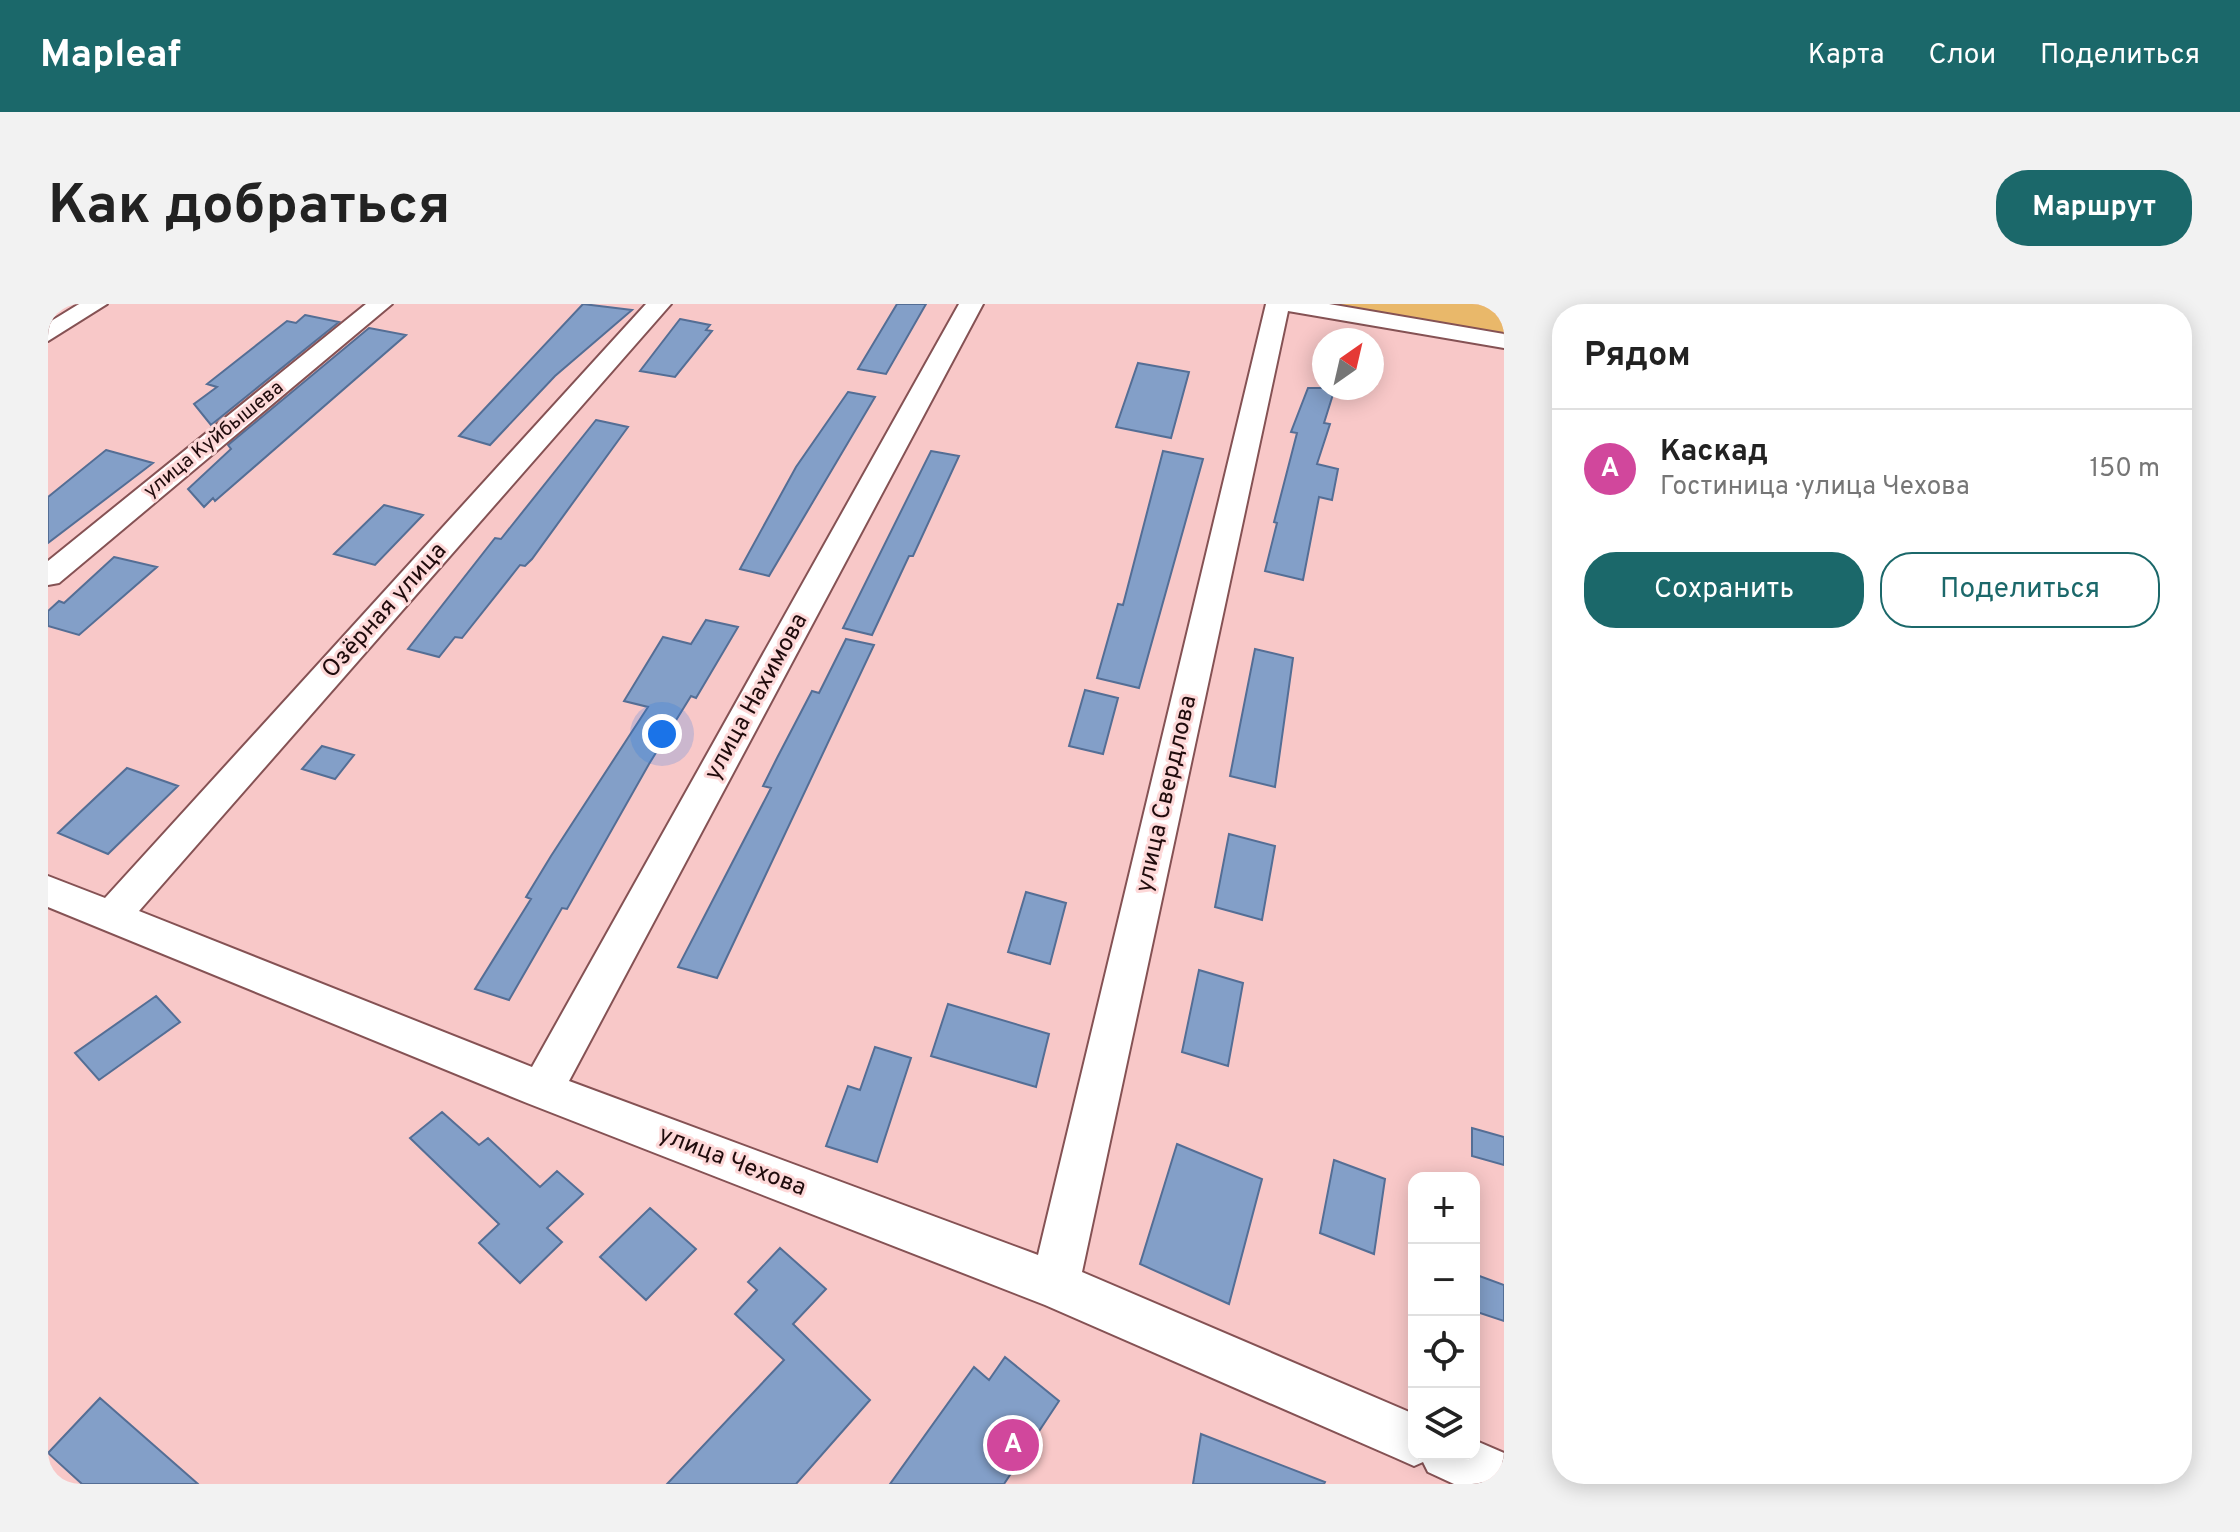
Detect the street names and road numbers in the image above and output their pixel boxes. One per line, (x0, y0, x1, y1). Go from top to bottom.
street label: улица Куйбышева (139, 375, 289, 505)
street label: Озёрная улица (316, 537, 454, 685)
street label: улица Нахимова (699, 608, 815, 786)
street label: улица Свердлова (1130, 693, 1204, 895)
street label: улица Чехова (654, 1120, 810, 1204)

